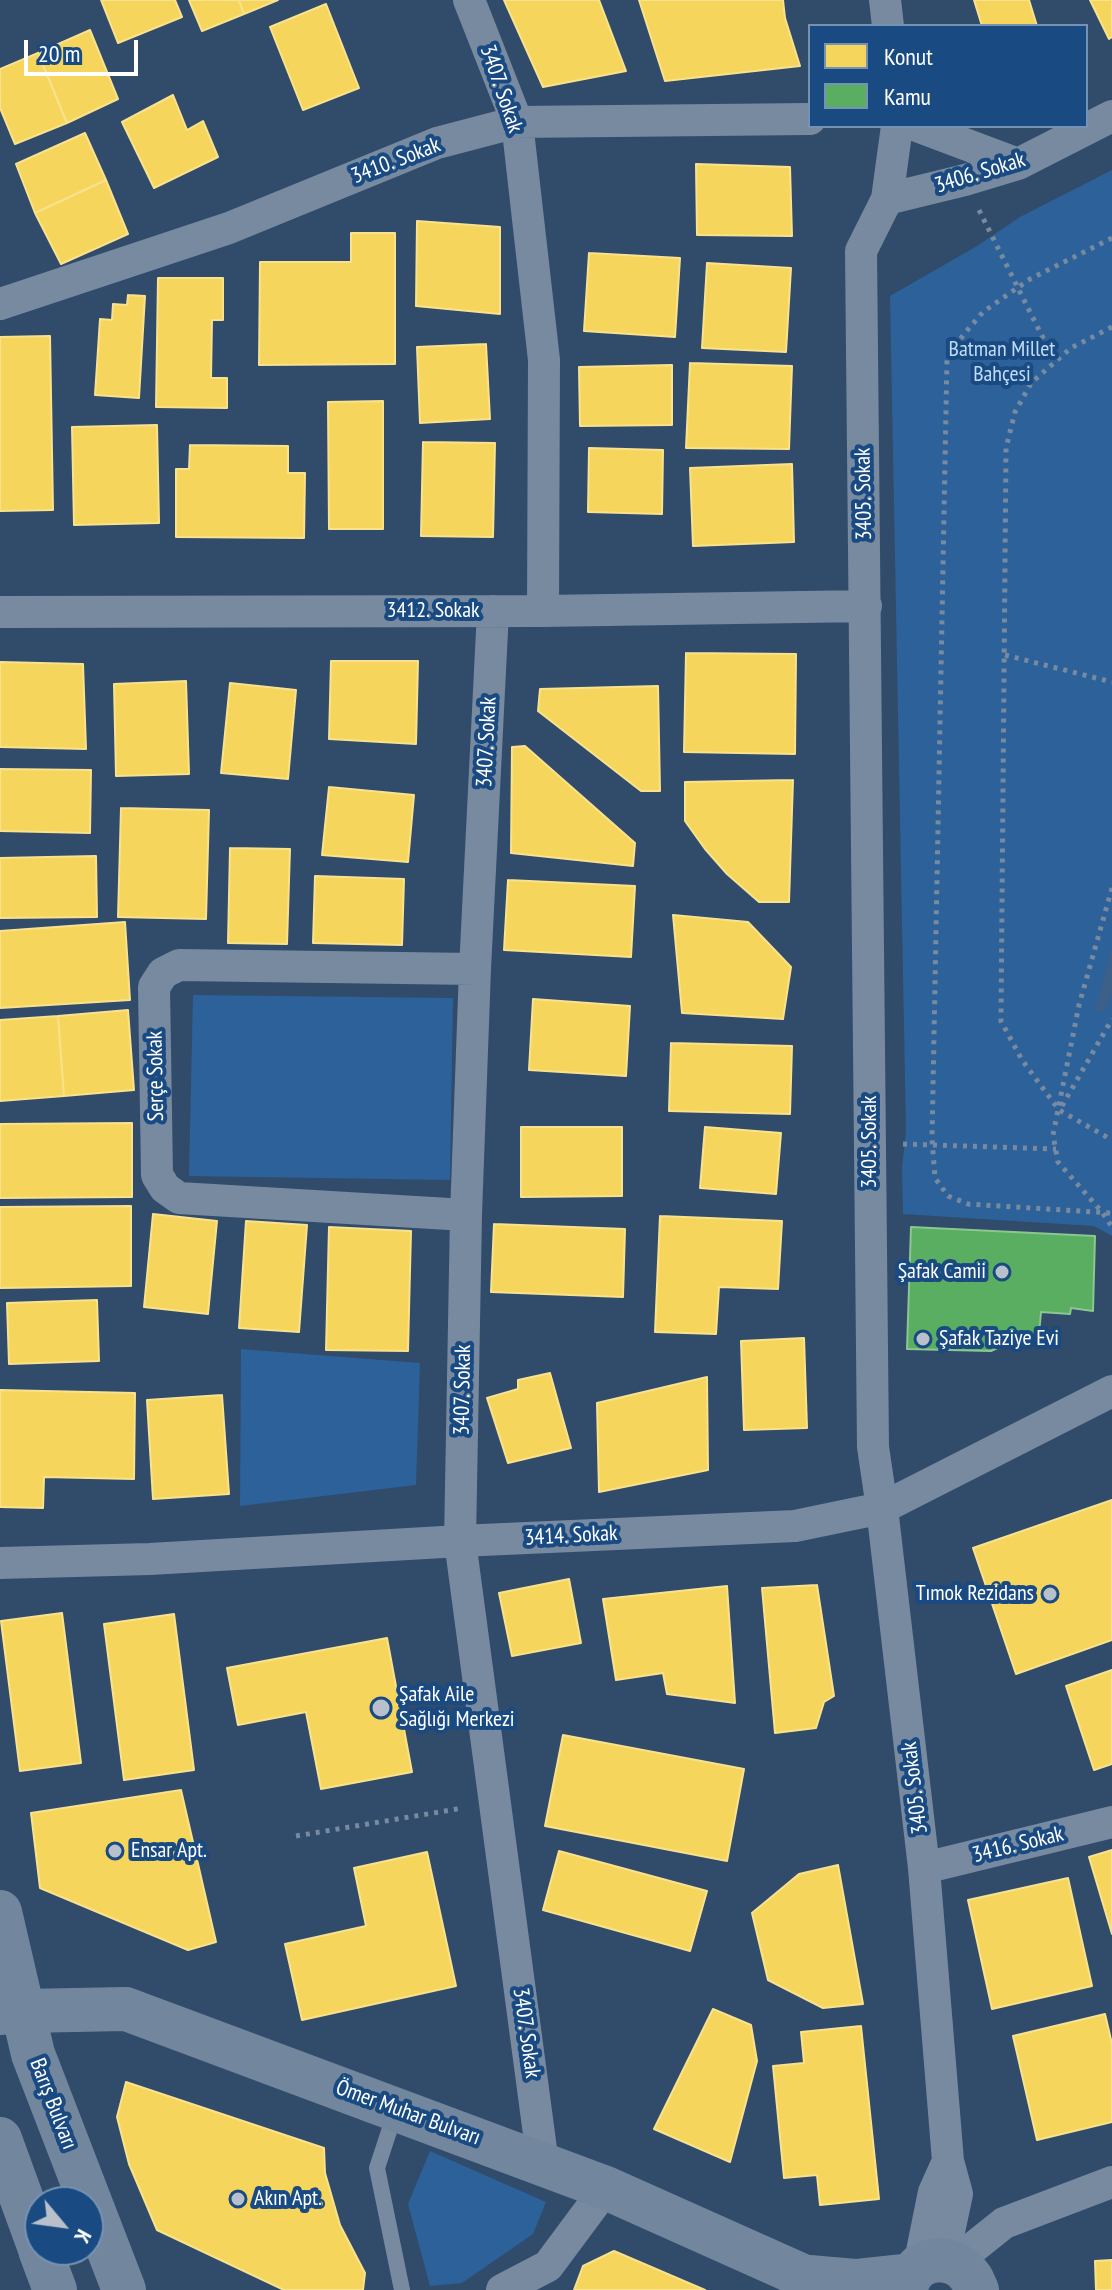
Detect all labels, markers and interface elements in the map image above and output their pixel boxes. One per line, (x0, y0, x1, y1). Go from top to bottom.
scale bar (28, 24, 142, 74)
legend (808, 24, 1088, 128)
text: 20 m (38, 38, 80, 69)
text: Konut (884, 41, 933, 72)
street label: 3407. Sokak (474, 42, 528, 136)
text: Kamu (884, 81, 931, 112)
street label: 3410. Sokak (348, 132, 444, 190)
street label: 3406. Sokak (932, 147, 1028, 199)
park label: Batman Millet Bahçesi (949, 337, 1055, 388)
street label: 3405. Sokak (850, 447, 878, 541)
street label: 3412. Sokak (387, 598, 479, 624)
street label: 3407. Sokak (471, 696, 503, 788)
street label: Serçe Sokak (142, 1031, 170, 1121)
street label: 3405. Sokak (857, 1096, 883, 1188)
place label: Şafak Camii (898, 1259, 986, 1285)
marker: Şafak Camii (993, 1263, 1011, 1281)
place label: Şafak Taziye Evi (939, 1326, 1059, 1352)
marker: Şafak Taziye Evi (914, 1330, 932, 1348)
street label: 3407. Sokak (449, 1344, 477, 1436)
street label: 3414. Sokak (524, 1520, 618, 1552)
place label: Tımok Rezidans (916, 1581, 1034, 1607)
marker: Tımok Rezidans (1041, 1585, 1059, 1603)
place label: Şafak Aile Sağlığı Merkezi (399, 1682, 515, 1734)
marker: Şafak Aile Sağlığı Merkezi (370, 1697, 392, 1719)
street label: 3405. Sokak (896, 1740, 934, 1836)
street label: 3416. Sokak (970, 1821, 1066, 1869)
place label: Ensar Apt. (131, 1838, 207, 1864)
marker: Ensar Apt. (106, 1842, 124, 1860)
street label: 3407. Sokak (507, 1986, 545, 2080)
street label: Barış Bulvarı (24, 2055, 82, 2153)
street label: Ömer Muhar Bulvarı (332, 2075, 484, 2151)
north arrow (24, 2186, 104, 2266)
place label: Akın Apt. (254, 2186, 322, 2212)
marker: Akın Apt. (229, 2190, 247, 2208)
text: K (68, 2225, 98, 2248)

